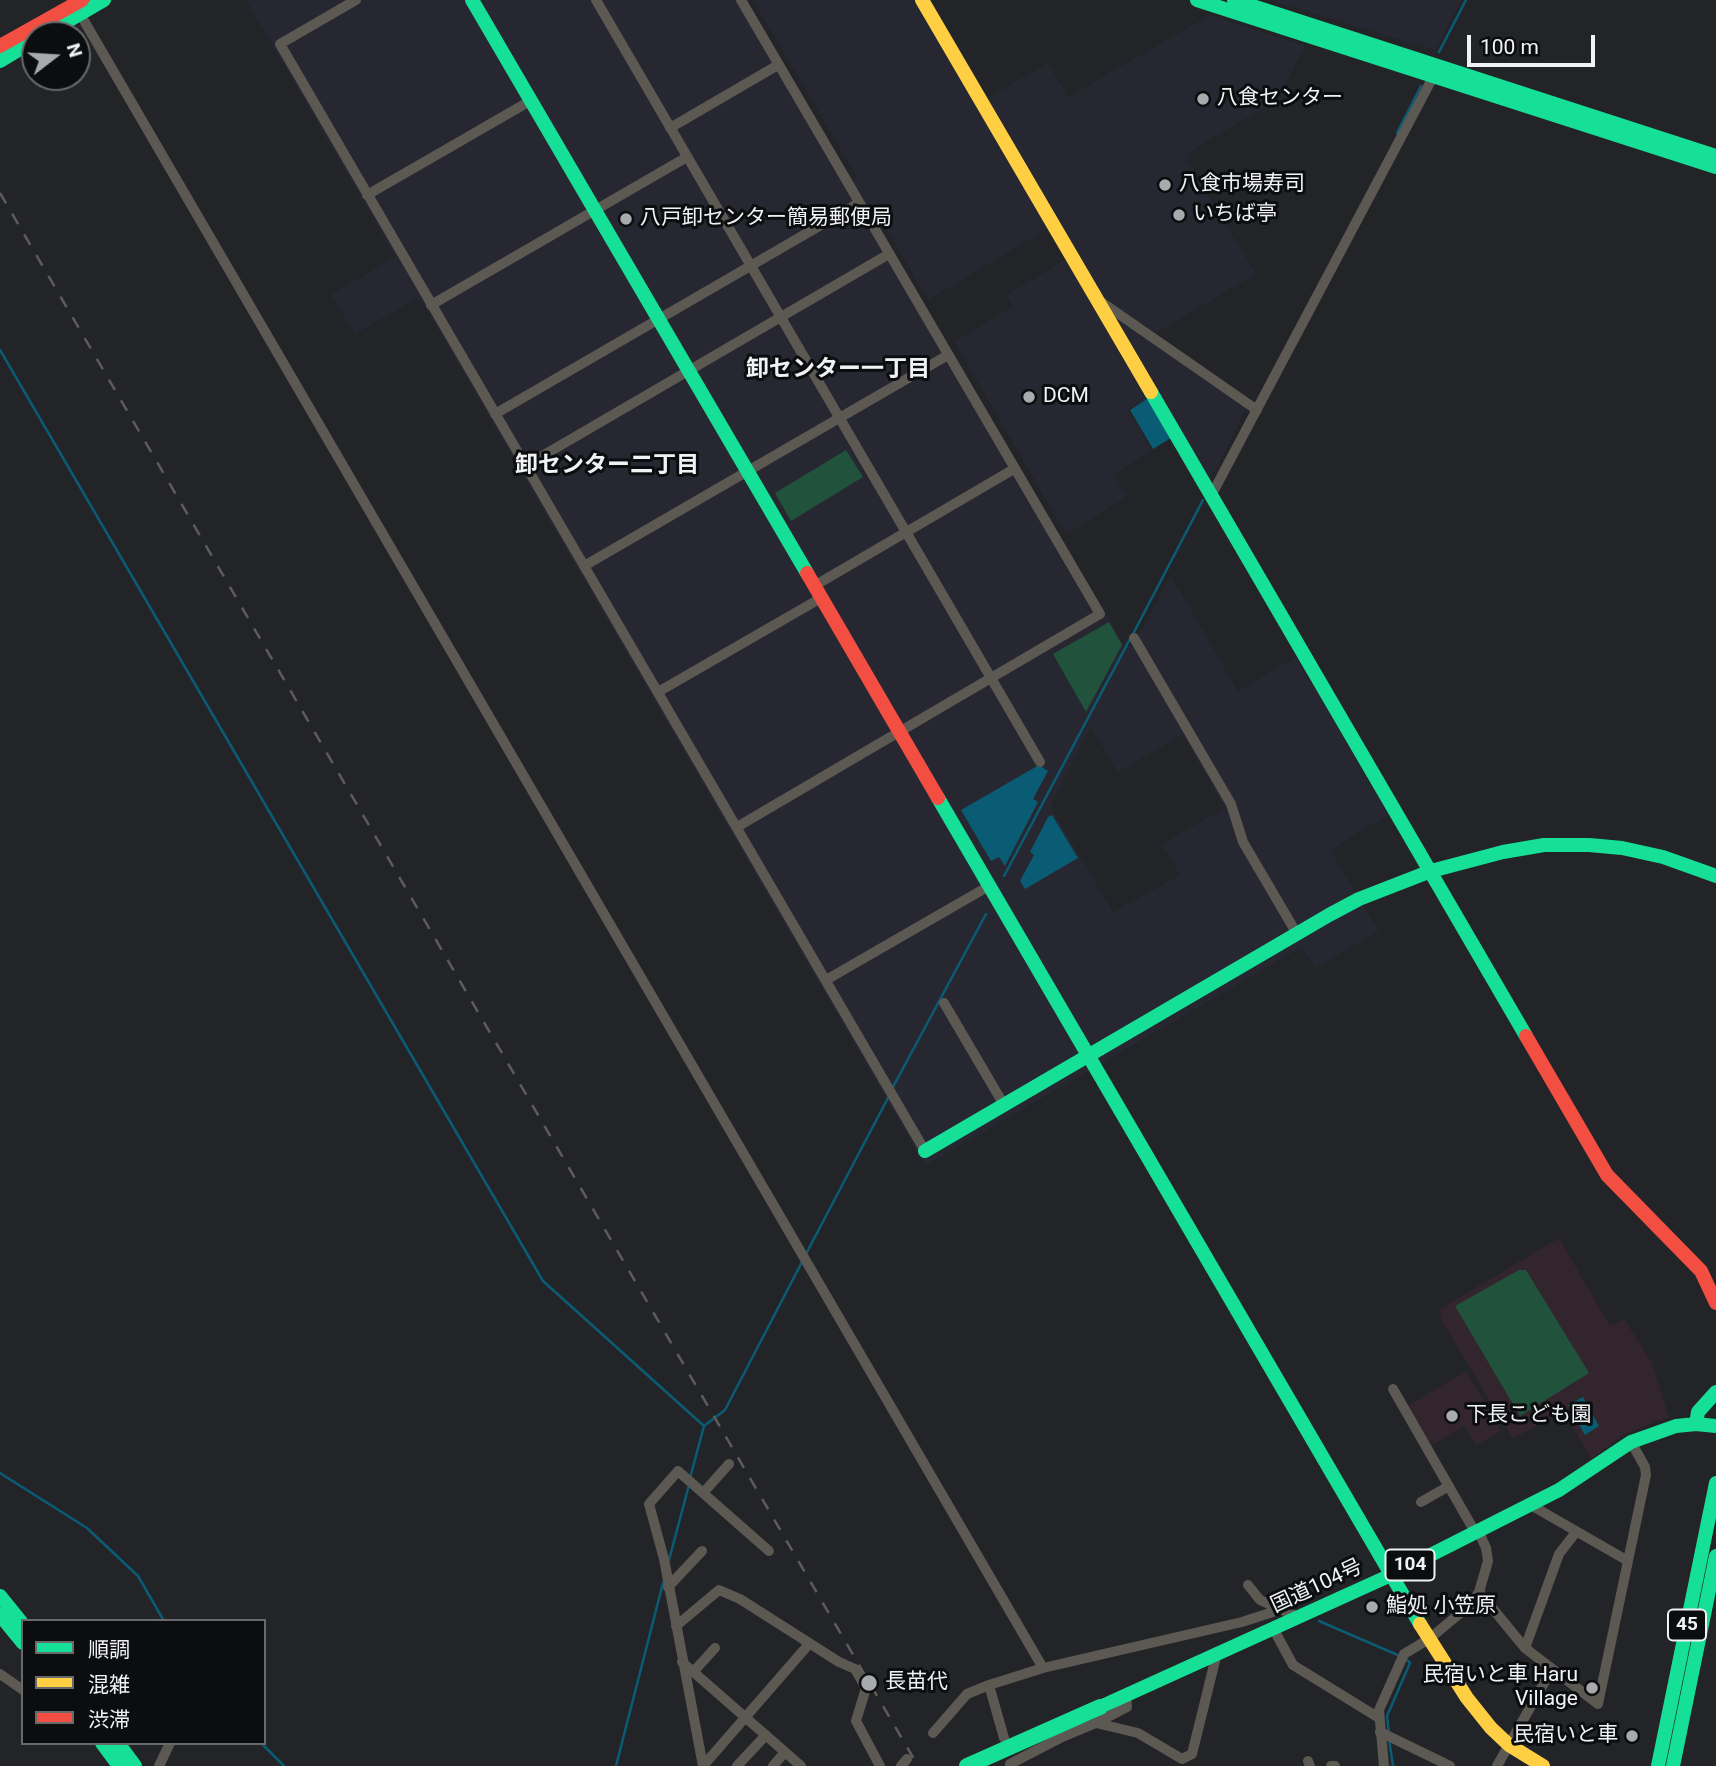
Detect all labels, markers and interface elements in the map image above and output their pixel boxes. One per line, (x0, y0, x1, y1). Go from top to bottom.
north arrow (21, 21, 91, 91)
scale bar (1471, 21, 1599, 65)
text: 100 m (1480, 35, 1539, 59)
text: N (62, 41, 88, 60)
place label: 八食センター (1217, 86, 1343, 112)
marker: 八食センター (1195, 91, 1211, 107)
place label: 八食市場寿司 (1179, 172, 1305, 198)
marker: 八食市場寿司 (1157, 177, 1173, 193)
place label: いちば亭 (1193, 202, 1277, 228)
place label: 八戸卸センター簡易郵便局 (640, 206, 892, 232)
marker: いちば亭 (1171, 207, 1187, 223)
marker: 八戸卸センター簡易郵便局 (618, 211, 634, 227)
district label: 卸センター一丁目 (746, 356, 930, 384)
place label: DCM (1043, 384, 1089, 410)
marker: DCM (1021, 389, 1037, 405)
district label: 卸センター二丁目 (515, 452, 699, 480)
place label: 下長こども園 (1466, 1403, 1592, 1429)
marker: 下長こども園 (1444, 1408, 1460, 1424)
road number: 104 (1386, 1550, 1434, 1581)
street label: 国道104号 (1267, 1555, 1367, 1619)
place label: 鮨処 小笠原 (1386, 1594, 1496, 1620)
marker: 鮨処 小笠原 (1364, 1599, 1380, 1615)
road number: 45 (1668, 1610, 1706, 1640)
legend (21, 1619, 266, 1745)
text: 順調 (88, 1638, 130, 1662)
place label: 民宿いと車 Haru Village (1423, 1663, 1578, 1713)
place label: 長苗代 (885, 1670, 948, 1696)
text: 混雑 (88, 1673, 130, 1697)
marker: 長苗代 (859, 1673, 879, 1693)
marker: 民宿いと車 Haru Village (1584, 1680, 1600, 1696)
text: 渋滞 (88, 1708, 130, 1732)
place label: 民宿いと車 (1513, 1723, 1618, 1749)
marker: 民宿いと車 (1624, 1728, 1640, 1744)

